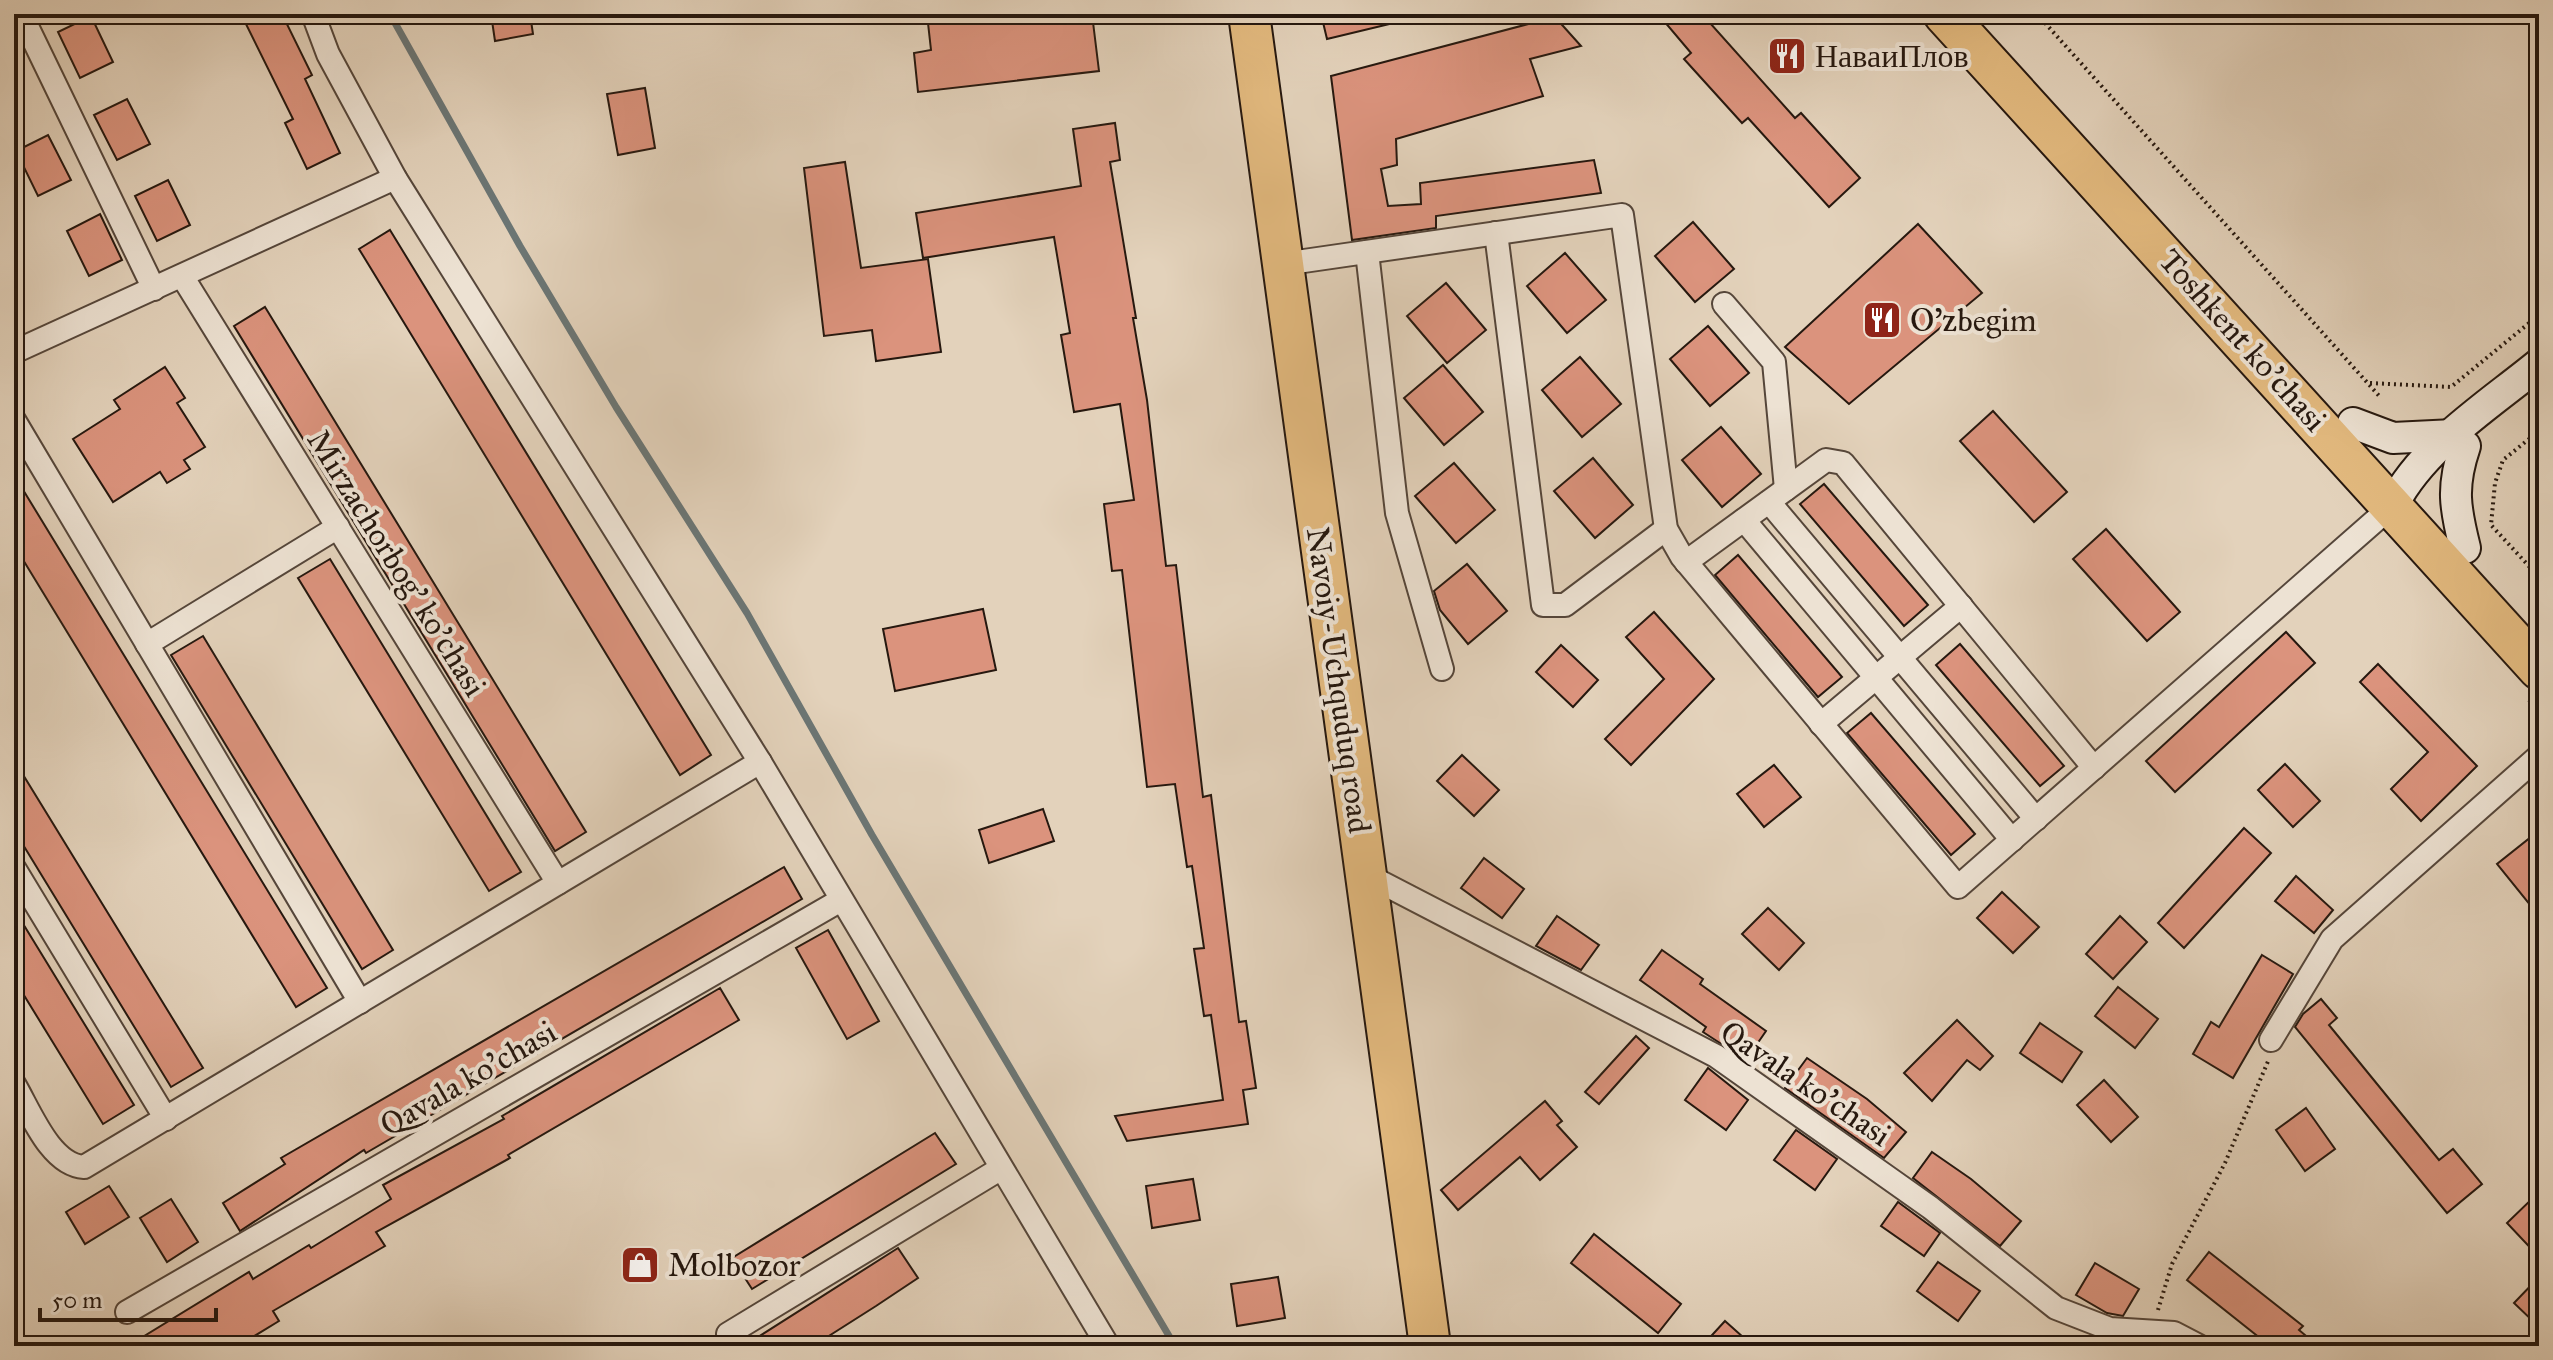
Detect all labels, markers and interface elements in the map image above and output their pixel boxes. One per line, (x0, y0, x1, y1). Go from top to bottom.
restaurant icon: НаваиПлов (1766, 35, 1808, 77)
place label: НаваиПлов (1815, 37, 1969, 76)
street label: Toshkent ko'chasi (2150, 241, 2335, 440)
restaurant icon: O'zbegim (1861, 299, 1903, 341)
place label: O'zbegim (1910, 301, 2037, 340)
street label: Mirzachorbog' ko'chasi (299, 423, 495, 704)
street label: Navoiy-Uchquduq road (1298, 525, 1379, 836)
street label: Qavala ko'chasi (373, 1012, 564, 1145)
street label: Qavala ko'chasi (1713, 1012, 1899, 1155)
shop icon: Molbozor (619, 1244, 661, 1286)
place label: Molbozor (668, 1246, 800, 1285)
scale bar (40, 1272, 216, 1322)
text: 50 m (52, 1285, 102, 1315)

